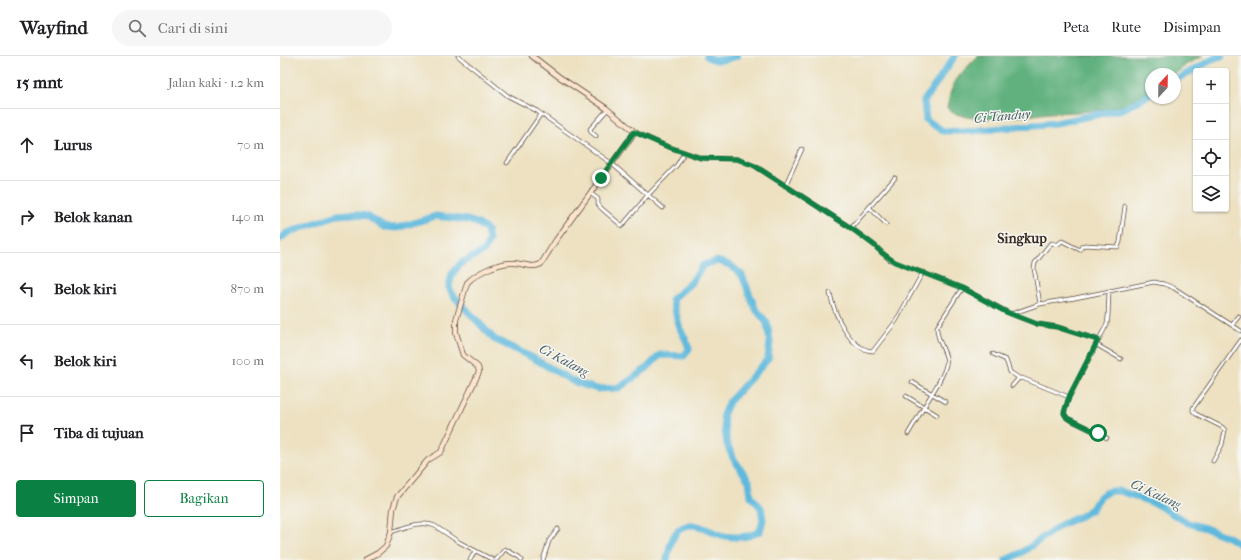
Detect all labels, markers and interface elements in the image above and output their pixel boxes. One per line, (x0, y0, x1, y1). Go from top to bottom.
search box (112, 10, 392, 46)
text: Wayfind (20, 17, 88, 39)
icon: search (126, 17, 148, 39)
text: Cari di sini (158, 19, 228, 37)
text: Peta (1063, 19, 1089, 36)
text: Rute (1111, 19, 1141, 36)
text: Disimpan (1163, 19, 1221, 36)
north arrow (1145, 68, 1181, 104)
map controls (1193, 68, 1229, 212)
button: + (1193, 68, 1229, 104)
text: 15 mnt (16, 72, 63, 92)
text: Jalan kaki · 1.2 km (168, 75, 264, 90)
button: − (1193, 104, 1229, 140)
water label: Ci Tanduy (973, 106, 1031, 126)
icon: ahead (16, 134, 38, 156)
text: Lurus (54, 136, 92, 154)
text: 70 m (237, 137, 264, 152)
button: locate (1193, 140, 1229, 176)
route end (592, 169, 610, 187)
button: layers (1193, 176, 1229, 212)
icon: right (16, 206, 38, 228)
text: Belok kanan (54, 208, 133, 226)
text: 140 m (231, 209, 264, 224)
district label: Singkup (997, 230, 1047, 247)
icon: left (16, 278, 38, 300)
text: Belok kiri (54, 280, 117, 298)
text: 870 m (230, 281, 264, 296)
water label: Ci Kalang (537, 341, 592, 380)
icon: left (16, 350, 38, 372)
text: Belok kiri (54, 352, 117, 370)
text: 100 m (231, 353, 264, 368)
icon: arrive (16, 422, 38, 444)
text: Tiba di tujuan (54, 424, 144, 442)
route start (1089, 424, 1107, 442)
water label: Ci Kalang (1128, 476, 1184, 513)
button: Simpan (16, 480, 136, 517)
button: Bagikan (144, 480, 264, 517)

